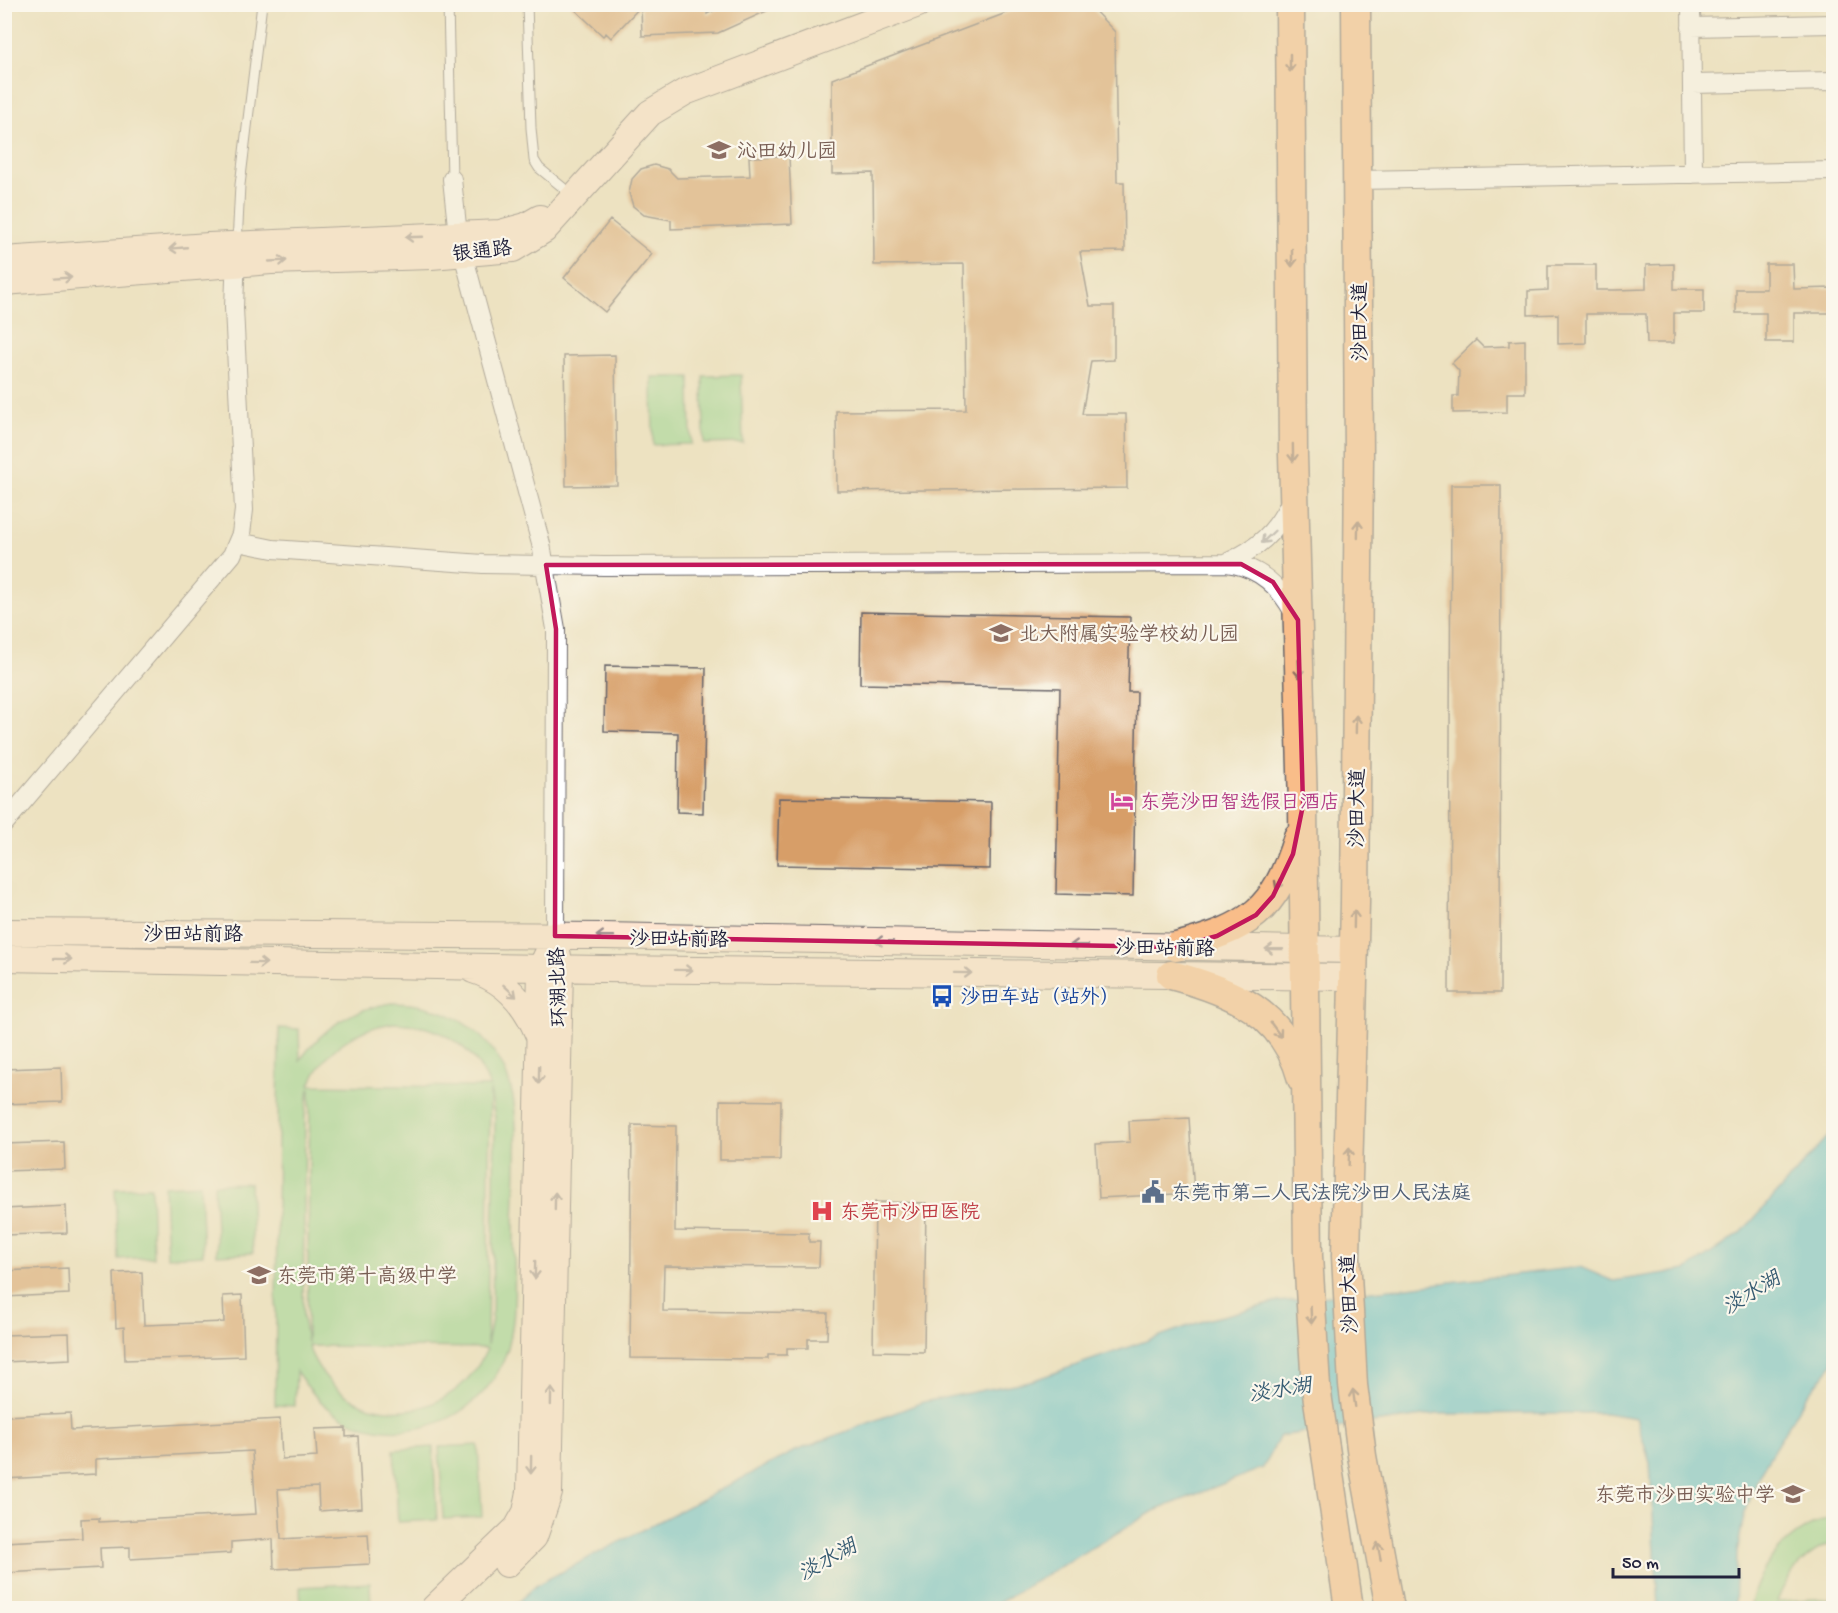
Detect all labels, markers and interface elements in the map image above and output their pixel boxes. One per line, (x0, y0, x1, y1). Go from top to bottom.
one-way arrow (1284, 52, 1296, 72)
school or university icon: 沁田幼儿园 (706, 137, 732, 163)
place label: 沁田幼儿园 (737, 141, 837, 165)
one-way arrow (405, 232, 425, 243)
street label: 银通路 (451, 236, 515, 269)
one-way arrow (169, 243, 189, 254)
one-way arrow (1286, 247, 1298, 267)
one-way arrow (268, 256, 288, 267)
one-way arrow (52, 273, 72, 284)
street label: 沙田大道 (1349, 282, 1374, 362)
one-way arrow (1288, 442, 1299, 462)
one-way arrow (1352, 520, 1364, 540)
one-way arrow (1261, 529, 1276, 544)
school or university icon: 北大附属实验学校幼儿园 (988, 620, 1014, 646)
place label: 北大附属实验学校幼儿园 (1019, 623, 1239, 648)
one-way arrow (1294, 658, 1305, 678)
one-way arrow (1350, 715, 1362, 735)
street label: 沙田大道 (1345, 768, 1372, 848)
hotel icon: 东莞沙田智选假日酒店 (1109, 788, 1135, 814)
place label: 东莞沙田智选假日酒店 (1140, 791, 1340, 816)
one-way arrow (1274, 871, 1286, 889)
one-way arrow (1349, 910, 1360, 930)
street label: 沙田站前路 (143, 923, 244, 948)
street label: 沙田站前路 (629, 927, 730, 954)
one-way arrow (596, 931, 616, 942)
one-way arrow (875, 936, 895, 947)
street label: 沙田站前路 (1115, 936, 1216, 963)
one-way arrow (1070, 939, 1090, 951)
one-way arrow (1265, 943, 1285, 954)
street label: 环湖北路 (546, 946, 573, 1027)
one-way arrow (52, 953, 72, 965)
one-way arrow (247, 957, 267, 969)
one-way arrow (673, 964, 693, 976)
one-way arrow (952, 967, 972, 979)
bus stop icon: 沙田车站（站外） (929, 983, 955, 1009)
one-way arrow (503, 984, 518, 999)
place label: 沙田车站（站外） (960, 986, 1120, 1011)
one-way arrow (1269, 1021, 1282, 1037)
one-way arrow (533, 1065, 545, 1085)
one-way arrow (1343, 1146, 1355, 1166)
public building icon: 东莞市第二人民法院沙田人民法庭 (1140, 1179, 1166, 1205)
place label: 东莞市第二人民法院沙田人民法庭 (1171, 1182, 1471, 1207)
one-way arrow (549, 1191, 561, 1211)
hospital icon: 东莞市沙田医院 (809, 1198, 835, 1224)
place label: 东莞市沙田医院 (840, 1201, 980, 1226)
street label: 沙田大道 (1337, 1254, 1364, 1334)
one-way arrow (529, 1260, 541, 1280)
school or university icon: 东莞市第十高级中学 (246, 1262, 272, 1288)
place label: 东莞市第十高级中学 (277, 1265, 457, 1290)
water label: 淡水湖 (1719, 1266, 1788, 1322)
one-way arrow (1305, 1304, 1316, 1324)
water label: 淡水湖 (1247, 1374, 1316, 1410)
one-way arrow (545, 1386, 557, 1406)
one-way arrow (1349, 1388, 1360, 1408)
one-way arrow (525, 1455, 537, 1475)
school or university icon: 东莞市沙田实验中学 (1780, 1481, 1806, 1507)
place label: 东莞市沙田实验中学 (1595, 1484, 1775, 1509)
water label: 淡水湖 (795, 1534, 864, 1588)
scale bar (1613, 1541, 1739, 1579)
one-way arrow (1373, 1542, 1384, 1561)
text: 50 m (1622, 1554, 1659, 1575)

